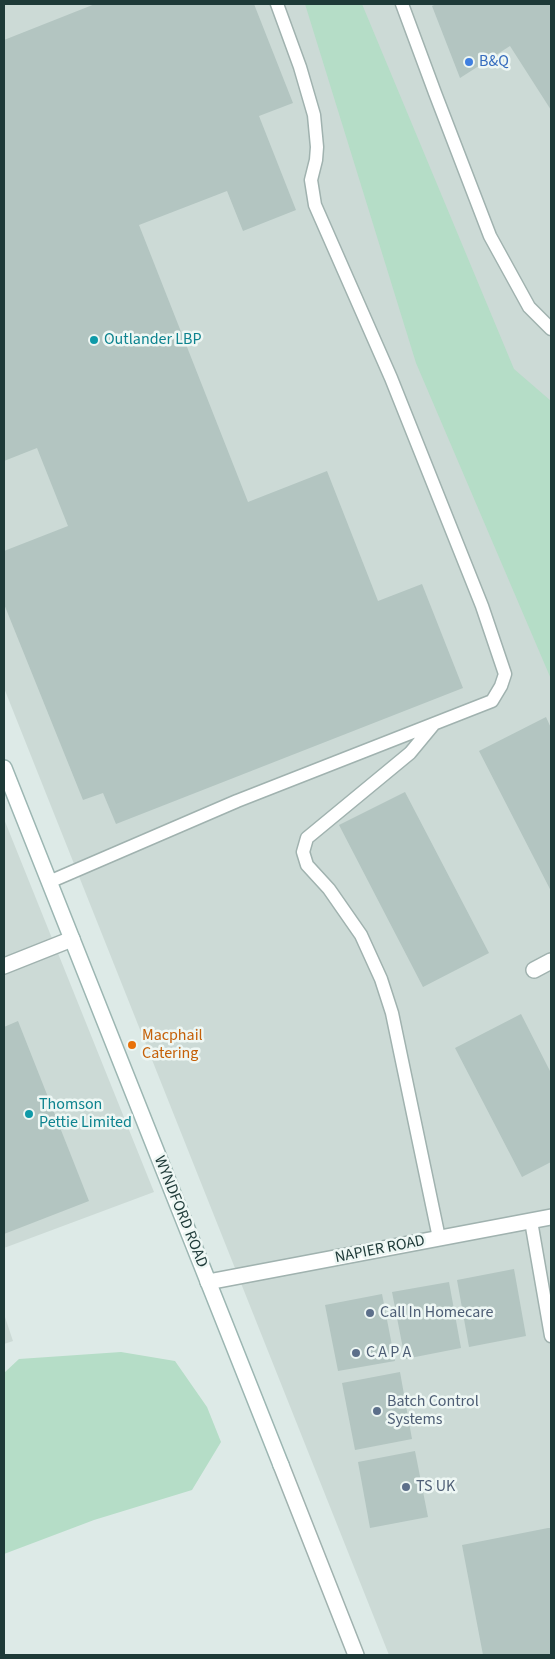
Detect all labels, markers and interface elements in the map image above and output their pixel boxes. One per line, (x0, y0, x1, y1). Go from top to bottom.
place label: B&Q (479, 52, 509, 72)
marker: B&Q (463, 56, 475, 68)
place label: Outlander LBP (104, 330, 201, 350)
marker: Outlander LBP (88, 334, 100, 346)
place label: Macphail Catering (142, 1026, 203, 1064)
marker: Macphail Catering (126, 1039, 138, 1051)
place label: Thomson Pettie Limited (39, 1095, 132, 1133)
marker: Thomson Pettie Limited (23, 1108, 35, 1120)
street label: WYNDFORD ROAD (149, 1153, 211, 1271)
street label: NAPIER ROAD (333, 1232, 427, 1268)
place label: Call In Homecare (380, 1303, 494, 1323)
marker: Call In Homecare (364, 1307, 376, 1319)
place label: C A P A (366, 1343, 411, 1363)
marker: C A P A (350, 1347, 362, 1359)
place label: Batch Control Systems (387, 1392, 479, 1430)
marker: Batch Control Systems (371, 1405, 383, 1417)
place label: TS UK (416, 1477, 455, 1497)
marker: TS UK (400, 1481, 412, 1493)

